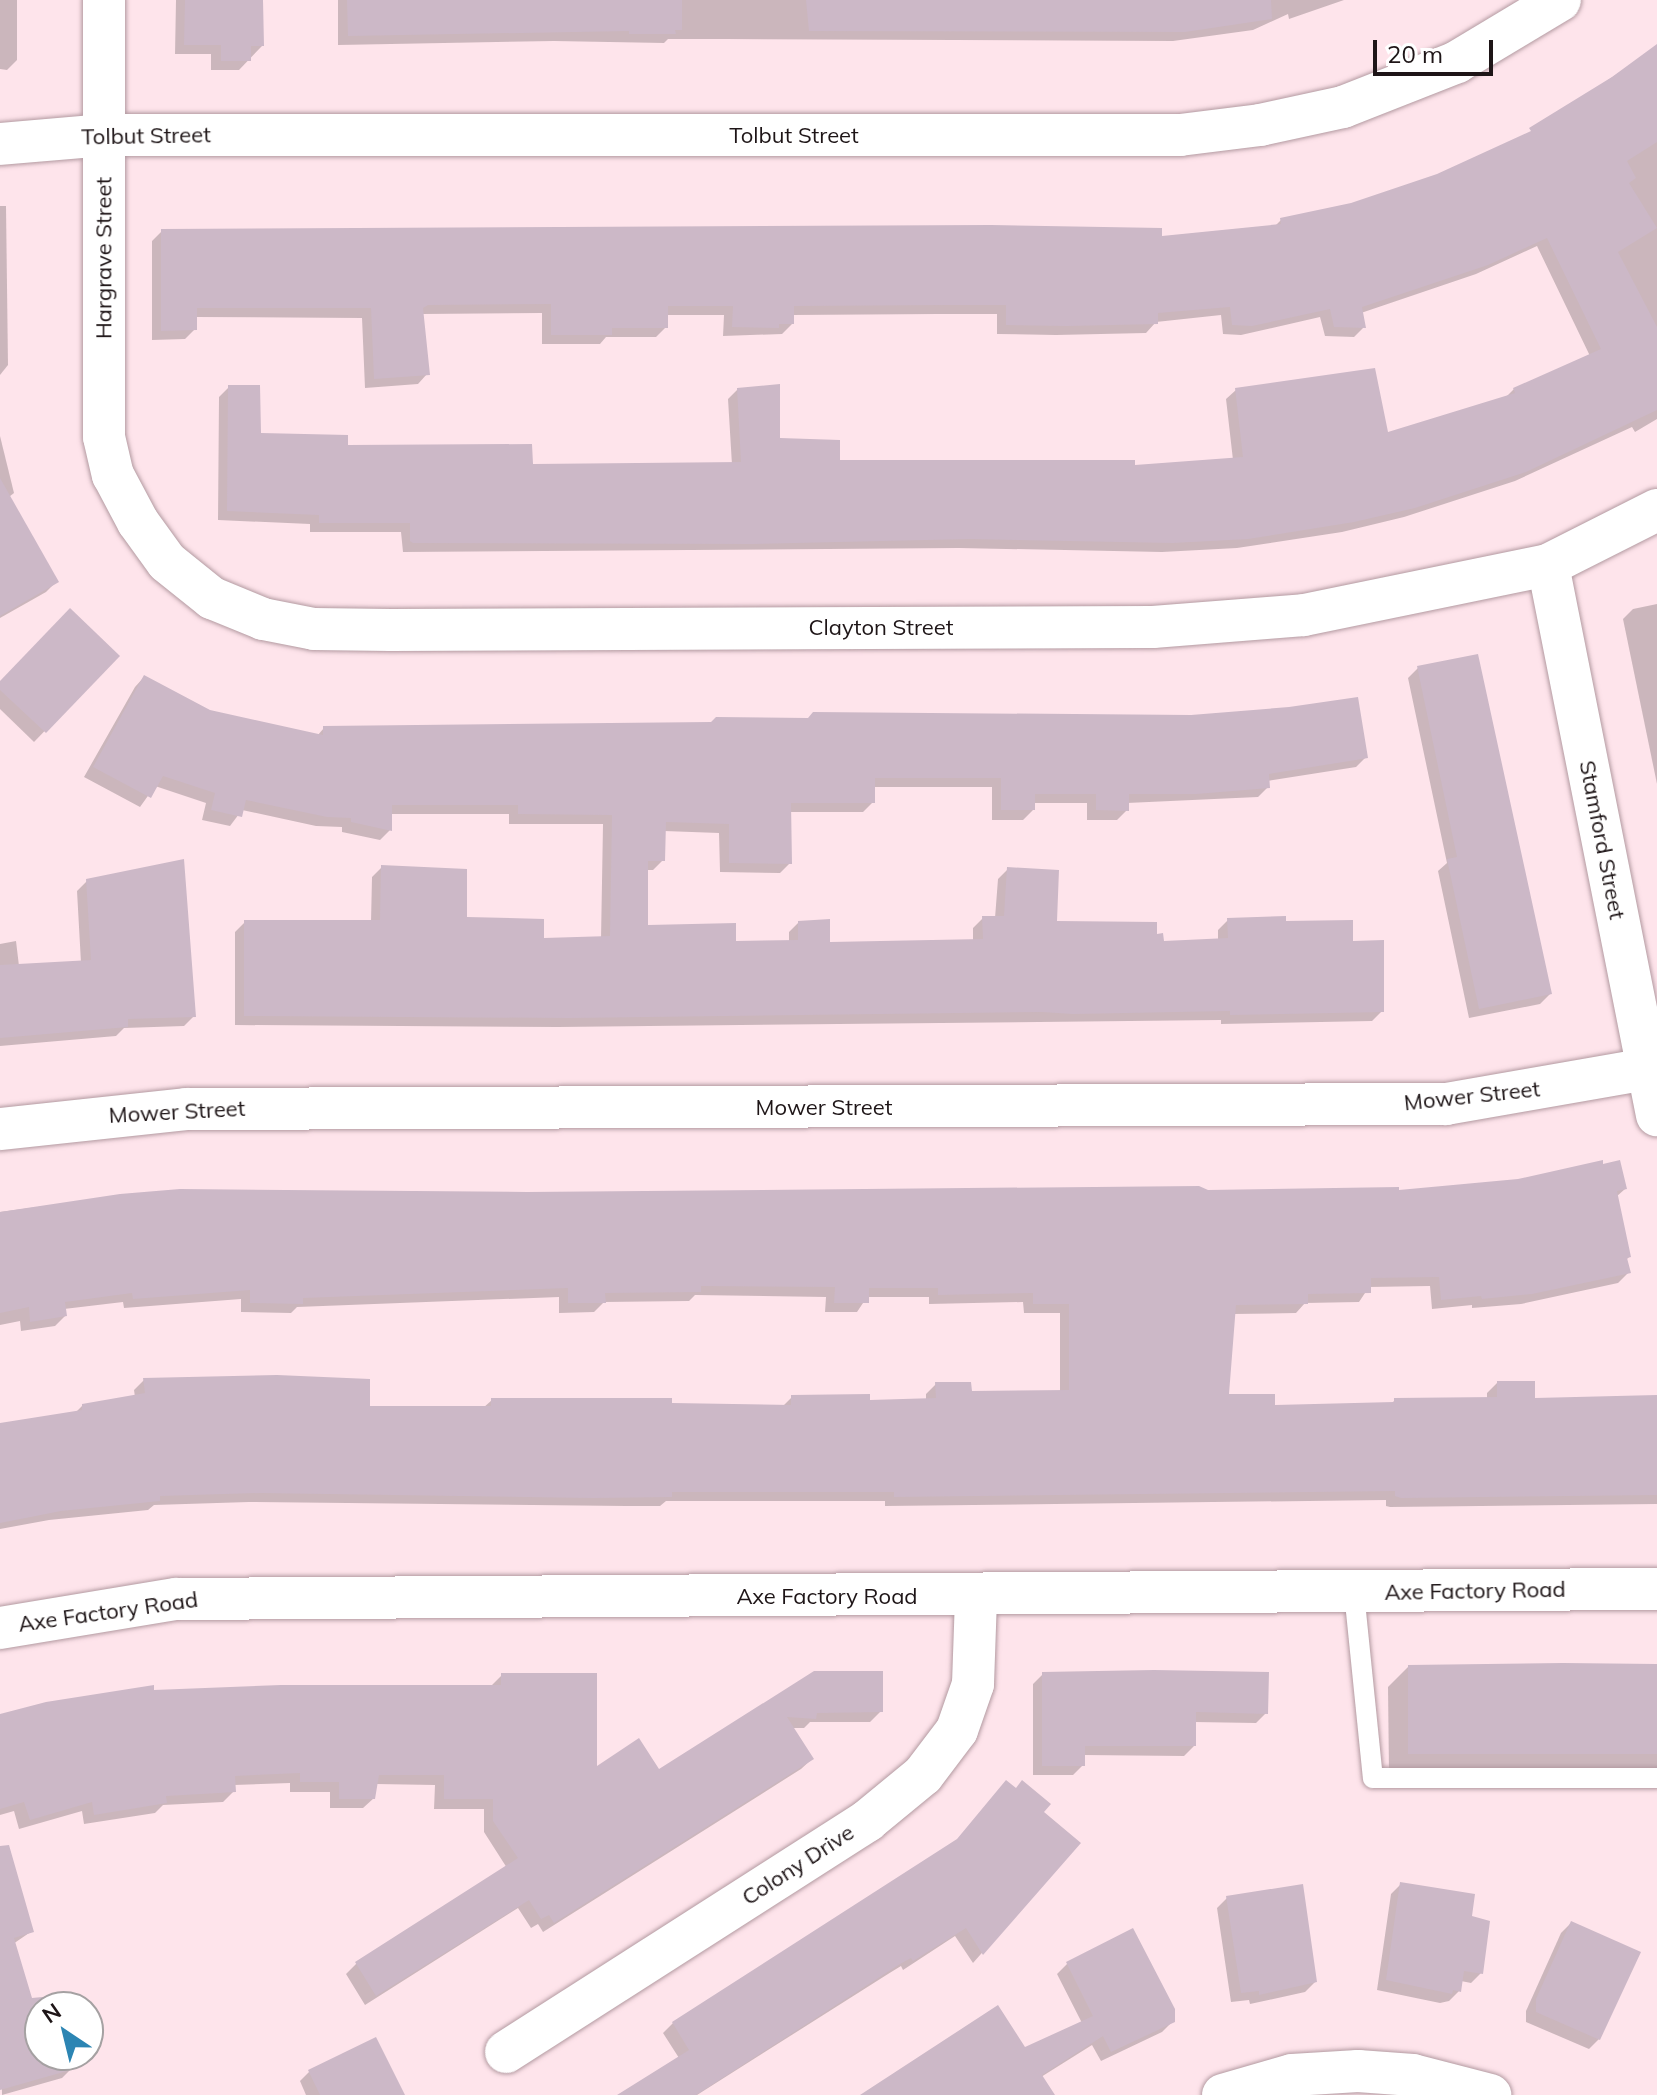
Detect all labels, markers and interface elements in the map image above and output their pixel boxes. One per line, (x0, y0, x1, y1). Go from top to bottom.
scale bar (1377, 24, 1497, 74)
text: 20 m (1387, 39, 1443, 69)
street label: Tolbut Street (81, 122, 211, 150)
street label: Tolbut Street (729, 123, 859, 149)
street label: Hargrave Street (91, 177, 117, 339)
street label: Clayton Street (809, 615, 953, 641)
street label: Stamford Street (1574, 758, 1630, 922)
street label: Mower Street (1403, 1076, 1541, 1116)
street label: Mower Street (108, 1095, 246, 1129)
street label: Mower Street (756, 1095, 892, 1121)
street label: Axe Factory Road (1384, 1576, 1566, 1606)
street label: Axe Factory Road (736, 1584, 918, 1610)
street label: Axe Factory Road (16, 1586, 200, 1638)
street label: Colony Drive (737, 1819, 859, 1911)
north arrow (24, 1991, 104, 2071)
text: N (37, 1997, 66, 2029)

